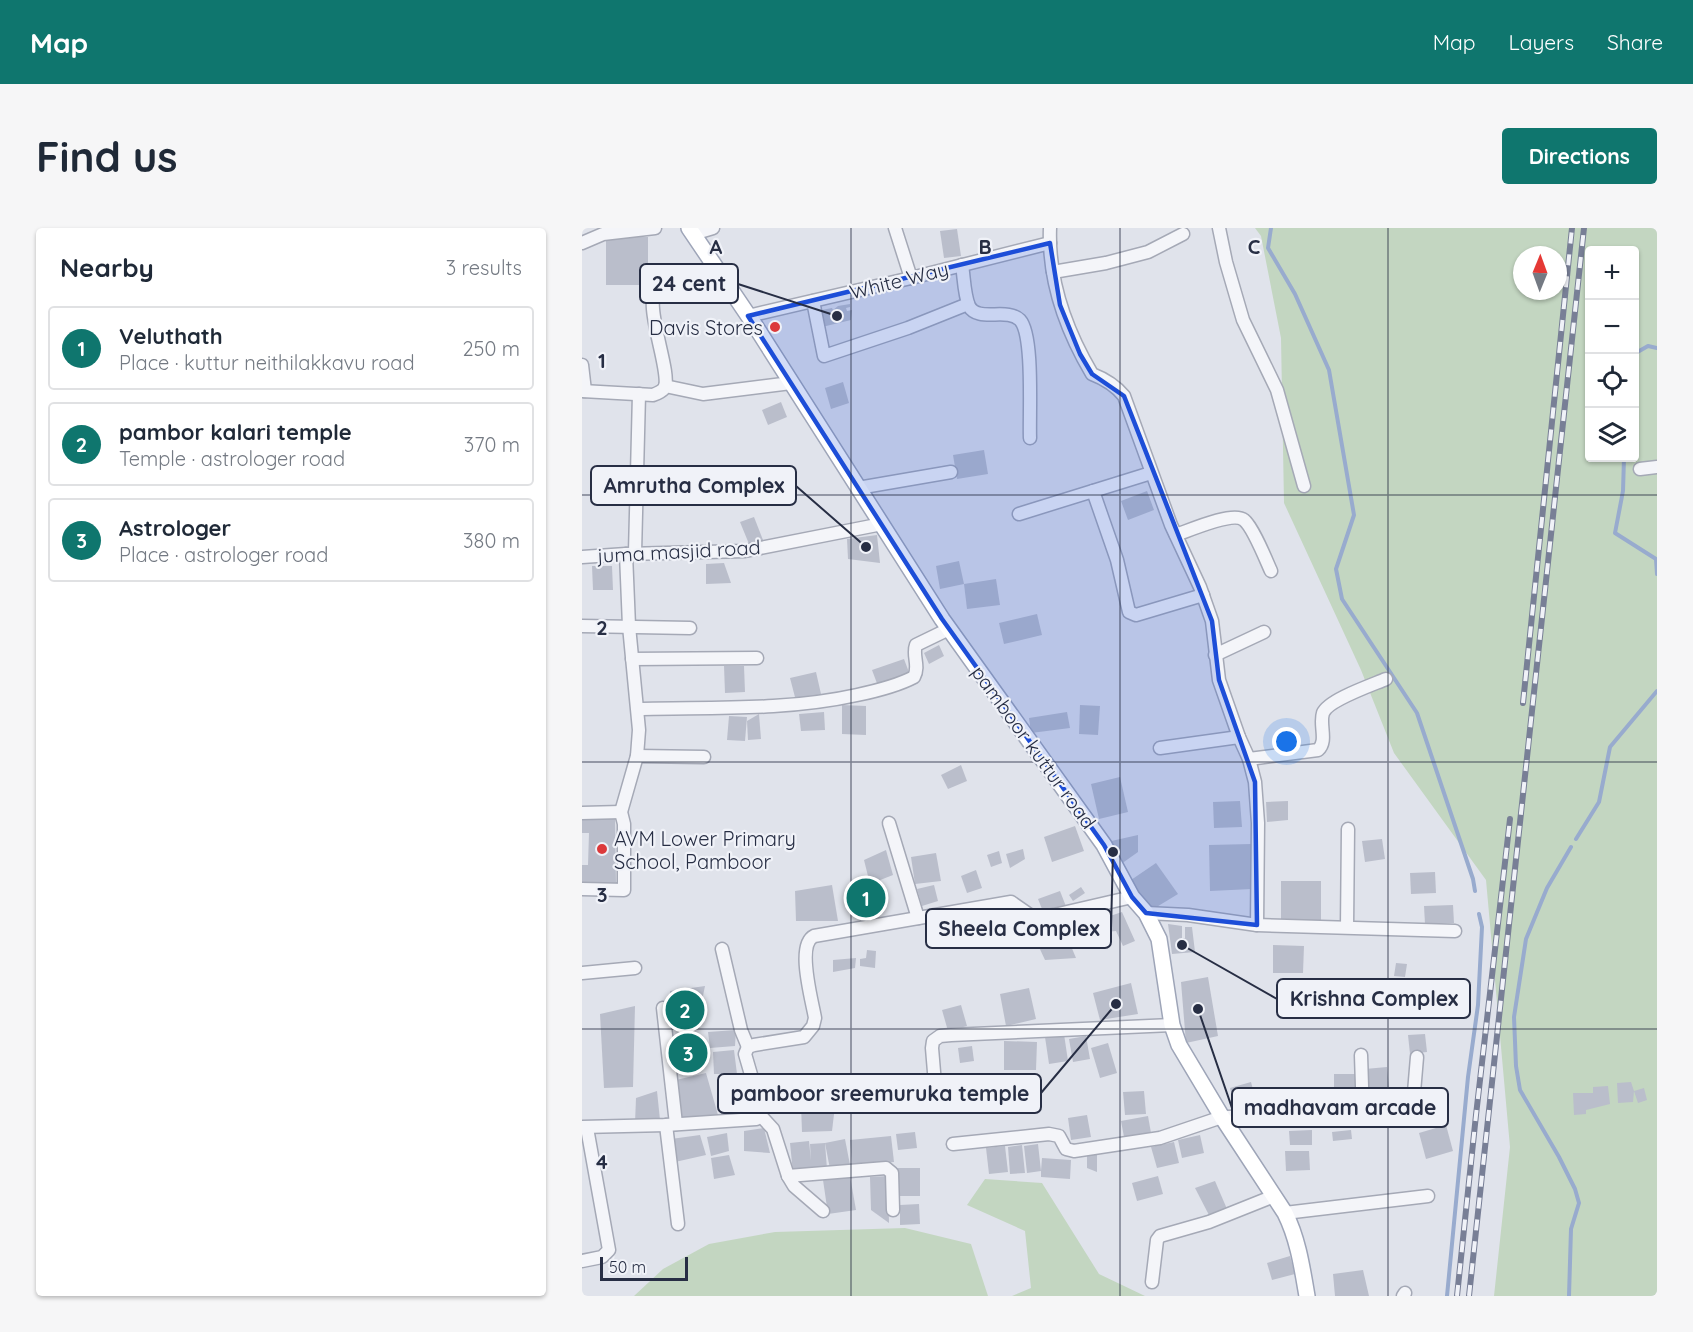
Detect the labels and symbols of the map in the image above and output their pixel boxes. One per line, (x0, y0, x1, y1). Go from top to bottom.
text: A (710, 234, 723, 259)
text: B (978, 234, 992, 259)
text: C (1248, 234, 1261, 259)
north arrow (1513, 246, 1567, 300)
street label: White Way (847, 256, 951, 304)
callout: 24 cent (640, 264, 738, 303)
text: 24 cent (652, 270, 726, 296)
place label: Davis Stores (649, 315, 763, 340)
marker: Davis Stores (768, 320, 782, 334)
text: 1 (598, 348, 606, 373)
callout: Amrutha Complex (591, 466, 796, 505)
text: Amrutha Complex (603, 472, 785, 498)
street label: juma masjid road (596, 534, 761, 568)
text: 2 (596, 615, 608, 640)
street label: pamboor kuttur road (966, 661, 1102, 833)
your location (1272, 727, 1301, 756)
place label: AVM Lower Primary School, Pamboor (614, 826, 796, 874)
marker: AVM Lower Primary School, Pamboor (595, 842, 609, 856)
pin: 1 (846, 876, 886, 920)
text: 3 (597, 882, 607, 907)
callout: Sheela Complex (926, 909, 1111, 948)
text: Sheela Complex (938, 915, 1100, 941)
callout: Krishna Complex (1277, 979, 1470, 1018)
text: Krishna Complex (1290, 985, 1458, 1011)
pin: 2 (666, 988, 704, 1032)
pin: 3 (668, 1030, 708, 1076)
callout: pamboor sreemuruka temple (718, 1074, 1041, 1113)
text: pamboor sreemuruka temple (730, 1080, 1030, 1106)
callout: madhavam arcade (1232, 1088, 1448, 1127)
text: madhavam arcade (1244, 1094, 1436, 1120)
text: 4 (596, 1149, 608, 1174)
scale bar (600, 1254, 688, 1282)

